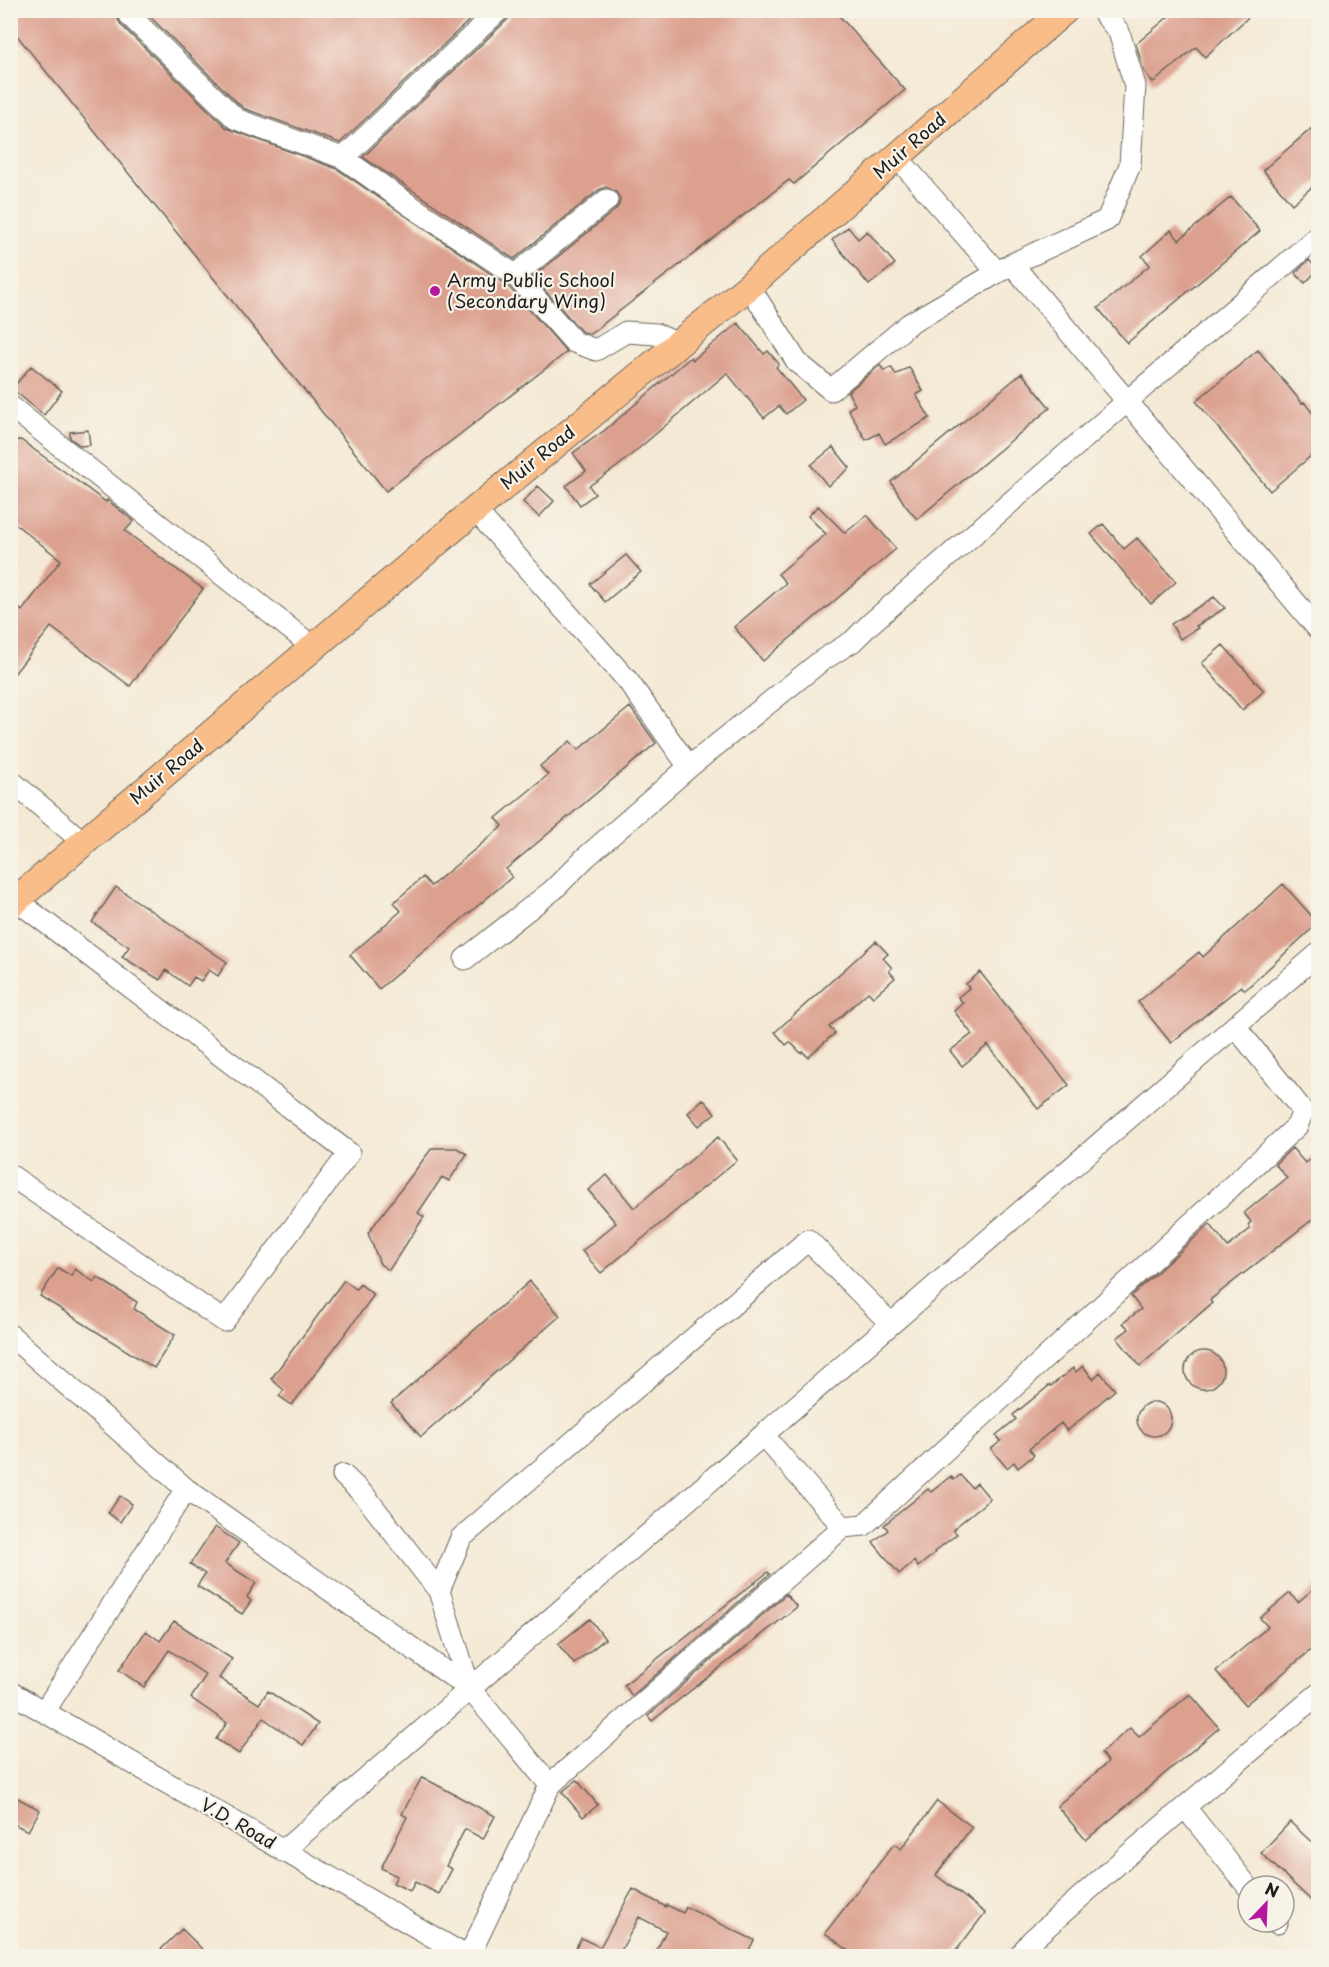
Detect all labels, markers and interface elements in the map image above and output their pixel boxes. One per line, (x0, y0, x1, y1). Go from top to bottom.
street label: Muir Road (866, 105, 952, 184)
place label: Army Public School (Secondary Wing) (447, 266, 615, 314)
marker: Army Public School (Secondary Wing) (428, 284, 442, 298)
street label: Muir Road (494, 418, 580, 496)
street label: Muir Road (123, 732, 209, 810)
street label: V.D. Road (196, 1790, 282, 1855)
north arrow (1236, 1874, 1296, 1934)
text: N (1262, 1876, 1283, 1903)

